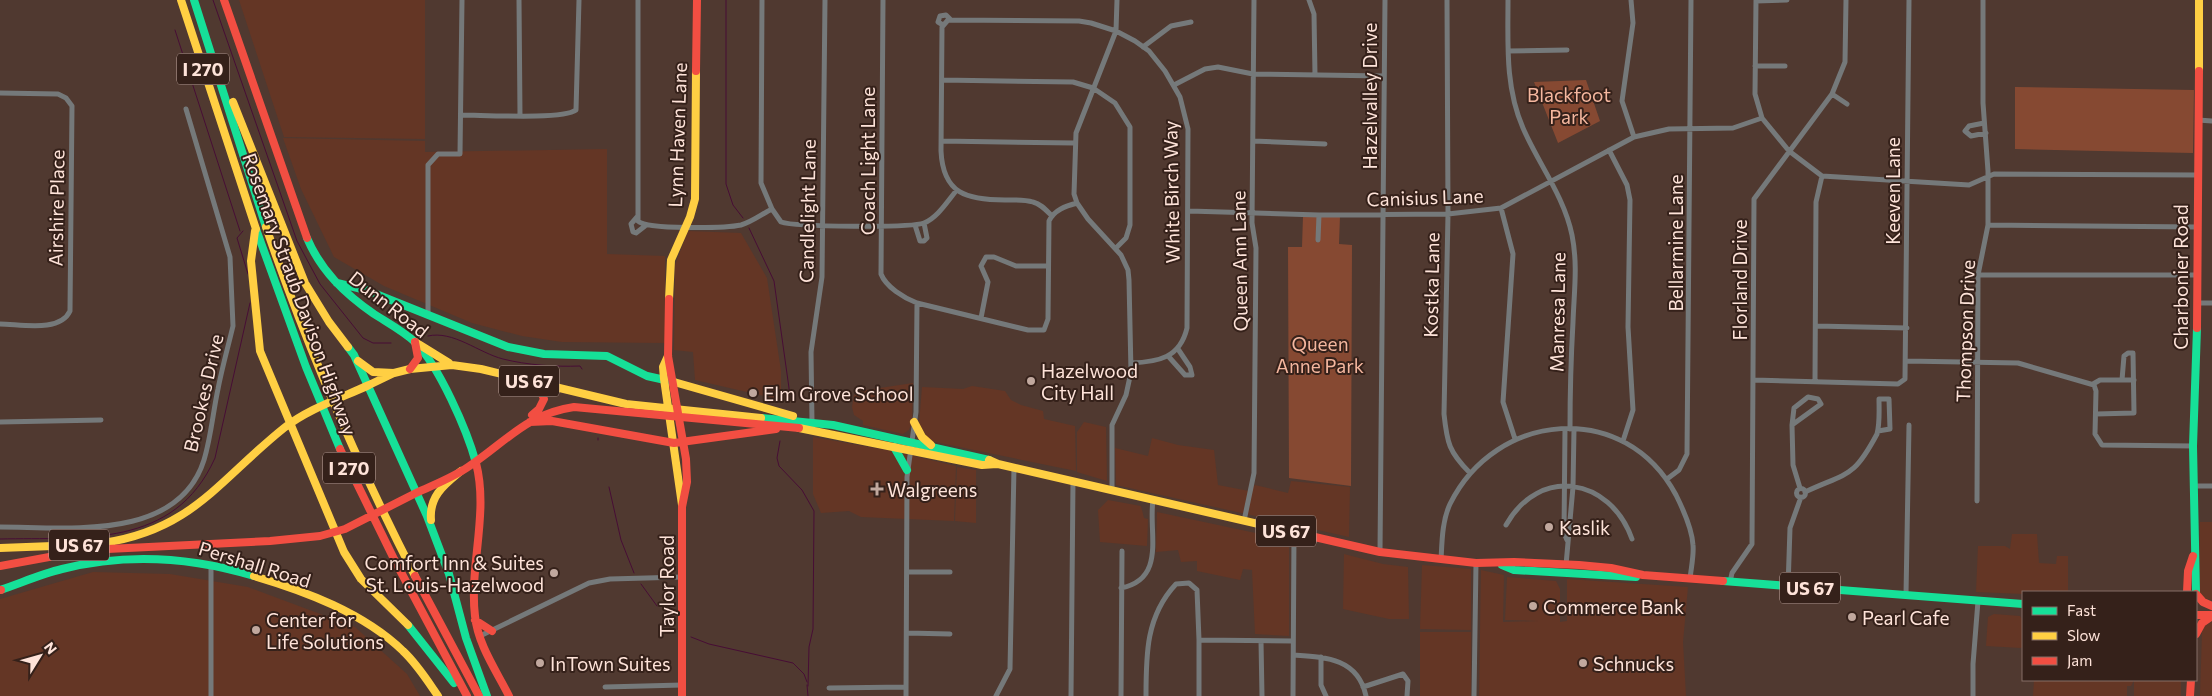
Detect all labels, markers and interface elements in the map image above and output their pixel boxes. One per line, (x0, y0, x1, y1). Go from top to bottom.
street label: Hazelvalley Drive (1358, 23, 1381, 169)
road number: I 270 (177, 54, 229, 85)
street label: Lynn Haven Lane (663, 62, 691, 208)
park label: Blackfoot Park (1527, 83, 1611, 128)
street label: Coach Light Lane (856, 87, 879, 235)
street label: White Birch Way (1158, 120, 1184, 264)
street label: Keeven Lane (1881, 137, 1904, 245)
street label: Candlelight Lane (794, 139, 820, 283)
street label: Airshire Place (43, 149, 69, 267)
street label: Rosemary Straub Davison Highway (238, 150, 362, 438)
street label: Bellarmine Lane (1664, 174, 1687, 312)
street label: Canisius Lane (1366, 183, 1484, 211)
street label: Queen Ann Lane (1226, 190, 1252, 332)
street label: Charbonier Road (2169, 204, 2192, 350)
street label: Florland Drive (1728, 220, 1751, 340)
street label: Kostka Lane (1419, 232, 1443, 338)
street label: Manresa Lane (1544, 252, 1570, 372)
street label: Thompson Drive (1951, 259, 1979, 403)
street label: Dunn Road (345, 266, 433, 342)
street label: Brookes Drive (178, 332, 228, 454)
park label: Queen Anne Park (1276, 332, 1364, 377)
place label: Hazelwood City Hall (1041, 359, 1138, 404)
road number: US 67 (499, 366, 559, 396)
marker: Hazelwood City Hall (1025, 375, 1037, 387)
place label: Elm Grove School (763, 382, 914, 405)
marker: Elm Grove School (747, 387, 759, 399)
road number: I 270 (323, 452, 375, 483)
place label: Walgreens (887, 478, 977, 501)
marker: Walgreens (871, 483, 883, 495)
road number: US 67 (1256, 516, 1316, 546)
place label: Kaslik (1559, 516, 1610, 539)
marker: Kaslik (1543, 521, 1555, 533)
road number: US 67 (49, 530, 109, 560)
street label: Taylor Road (655, 535, 678, 637)
street label: Pershall Road (196, 536, 314, 592)
place label: Comfort Inn & Suites St. Louis-Hazelwood (364, 551, 544, 596)
marker: Comfort Inn & Suites St. Louis-Hazelwood (548, 567, 560, 579)
road number: US 67 (1780, 572, 1840, 604)
legend (2022, 591, 2197, 681)
place label: Commerce Bank (1543, 595, 1684, 618)
marker: Commerce Bank (1527, 600, 1539, 612)
text: Fast (2067, 601, 2096, 619)
place label: Pearl Cafe (1862, 606, 1950, 629)
place label: Center for Life Solutions (266, 608, 384, 653)
marker: Pearl Cafe (1846, 611, 1858, 623)
marker: Center for Life Solutions (250, 624, 262, 636)
text: Slow (2067, 626, 2100, 644)
north arrow (15, 631, 65, 681)
text: N (41, 639, 61, 657)
text: Jam (2067, 651, 2092, 669)
place label: InTown Suites (550, 652, 671, 675)
place label: Schnucks (1593, 652, 1674, 675)
marker: InTown Suites (534, 657, 546, 669)
marker: Schnucks (1577, 657, 1589, 669)

